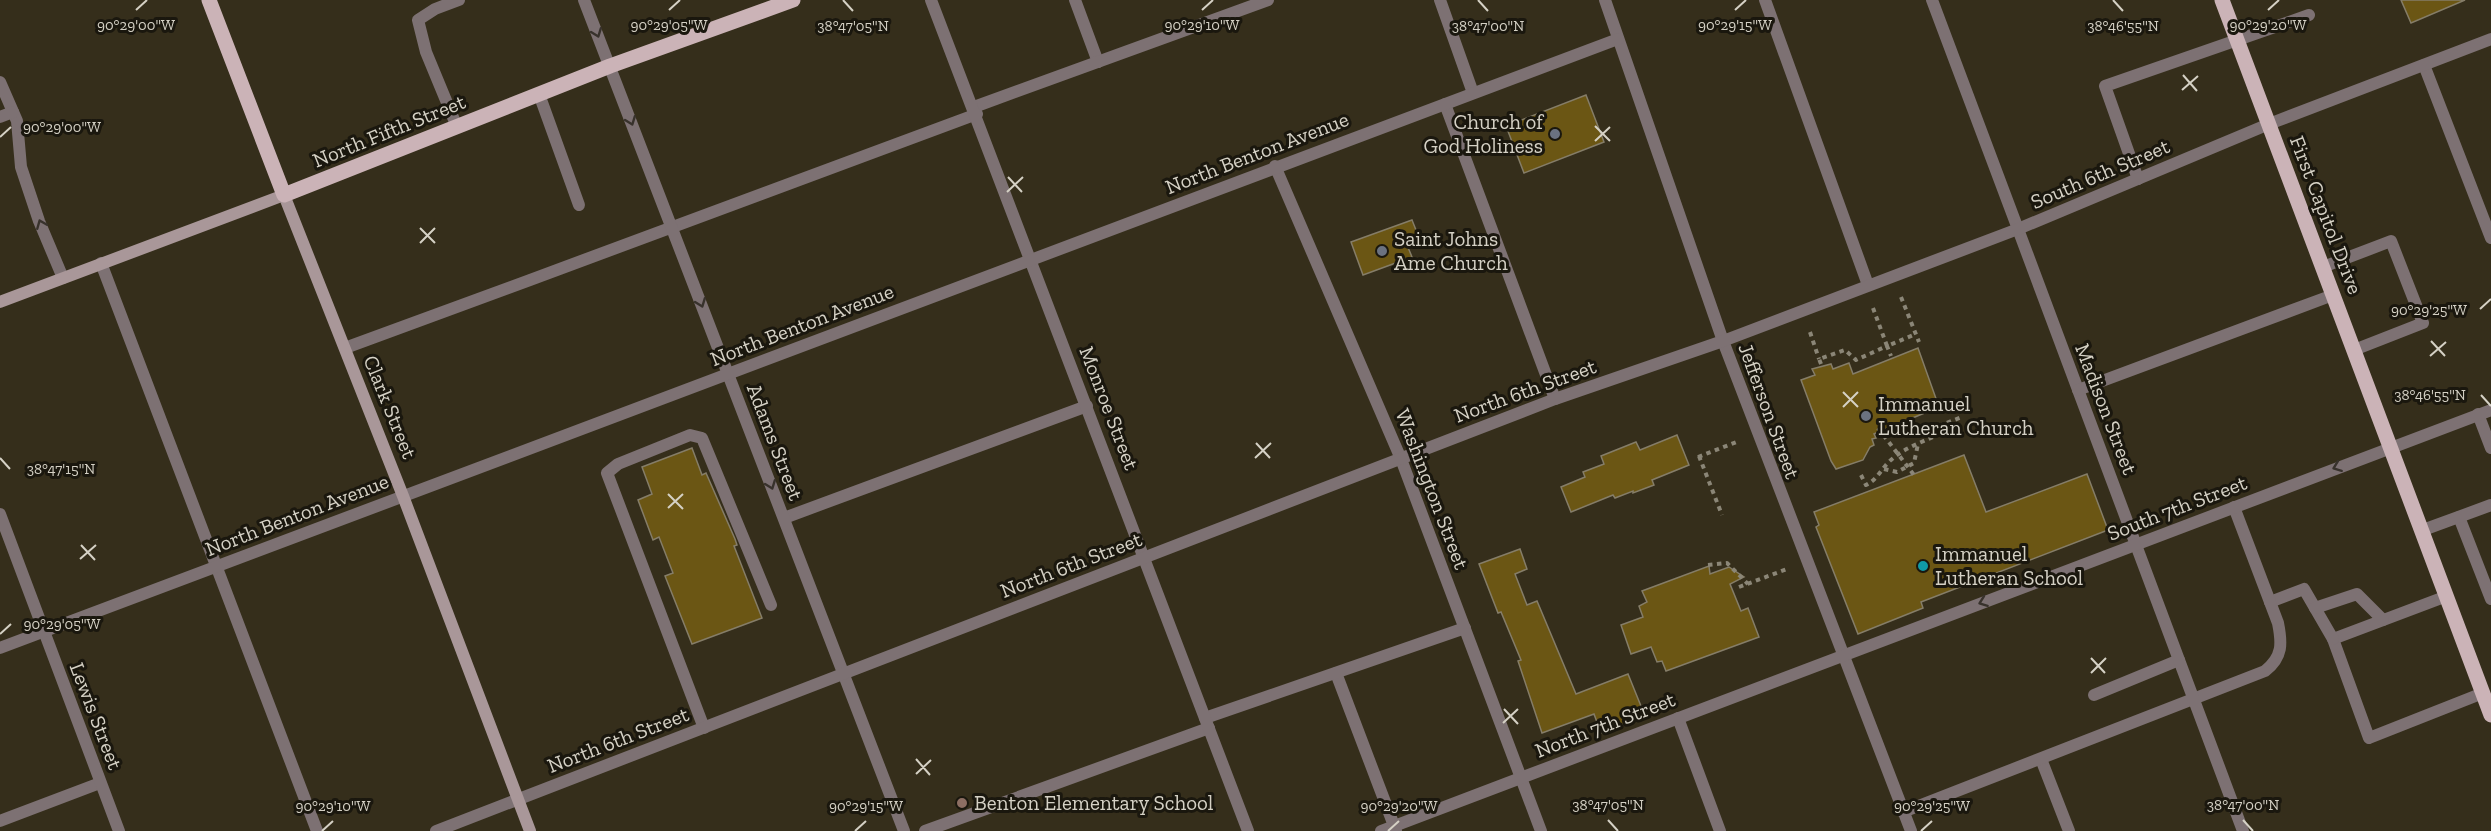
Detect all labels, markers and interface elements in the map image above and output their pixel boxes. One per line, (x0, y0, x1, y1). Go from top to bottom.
text: 90°29'00"W (97, 16, 175, 34)
text: 90°29'05"W (631, 16, 708, 34)
text: 90°29'10"W (1164, 16, 1240, 34)
text: 90°29'15"W (1698, 16, 1772, 34)
text: 90°29'20"W (2229, 16, 2307, 34)
text: 38°47'05"N (817, 17, 889, 35)
text: 38°47'00"N (1452, 17, 1524, 35)
text: 38°46'55"N (2087, 17, 2159, 35)
one-way arrow (590, 27, 602, 38)
street label: North Fifth Street (309, 88, 469, 173)
street label: North Benton Avenue (1162, 106, 1352, 199)
place label: Church of God Holiness (1424, 109, 1544, 158)
one-way arrow (624, 115, 636, 126)
text: 90°29'00"W (23, 118, 101, 136)
marker: Church of God Holiness (1548, 127, 1562, 141)
street label: First Capitol Drive (2285, 132, 2368, 298)
street label: South 6th Street (2027, 133, 2173, 214)
one-way arrow (35, 219, 48, 230)
place label: Saint Johns Ame Church (1394, 226, 1508, 275)
marker: Saint Johns Ame Church (1375, 244, 1389, 258)
street label: North Benton Avenue (707, 278, 897, 371)
one-way arrow (694, 297, 706, 308)
text: 90°29'25"W (2391, 301, 2467, 319)
street label: Jefferson Street (1733, 340, 1806, 482)
street label: Madison Street (2070, 340, 2143, 478)
street label: Monroe Street (1074, 342, 1145, 473)
street label: Clark Street (358, 352, 423, 462)
street label: North 6th Street (1450, 353, 1599, 428)
street label: Adams Street (742, 380, 809, 504)
text: 38°46'55"N (2394, 386, 2466, 404)
place label: Immanuel Lutheran Church (1878, 391, 2034, 440)
street label: Washington Street (1390, 405, 1475, 573)
marker: Immanuel Lutheran Church (1859, 409, 1873, 423)
text: 38°47'15"N (27, 460, 95, 478)
one-way arrow (2332, 460, 2343, 472)
street label: North Benton Avenue (202, 468, 392, 561)
street label: South 7th Street (2104, 469, 2250, 546)
one-way arrow (764, 479, 776, 490)
street label: North 6th Street (997, 526, 1145, 603)
place label: Immanuel Lutheran School (1935, 541, 2083, 590)
marker: Immanuel Lutheran School (1916, 559, 1930, 573)
one-way arrow (1978, 595, 1989, 608)
text: 90°29'05"W (24, 615, 101, 633)
street label: Lewis Street (65, 659, 128, 773)
street label: North 7th Street (1531, 686, 1679, 763)
street label: North 6th Street (544, 701, 692, 778)
place label: Benton Elementary School (974, 790, 1214, 815)
marker: Benton Elementary School (955, 796, 969, 810)
text: 38°47'05"N (1572, 796, 1644, 814)
text: 38°47'00"N (2207, 796, 2279, 814)
text: 90°29'10"W (295, 797, 371, 815)
text: 90°29'15"W (829, 797, 903, 815)
text: 90°29'20"W (1360, 797, 1438, 815)
text: 90°29'25"W (1894, 797, 1970, 815)

